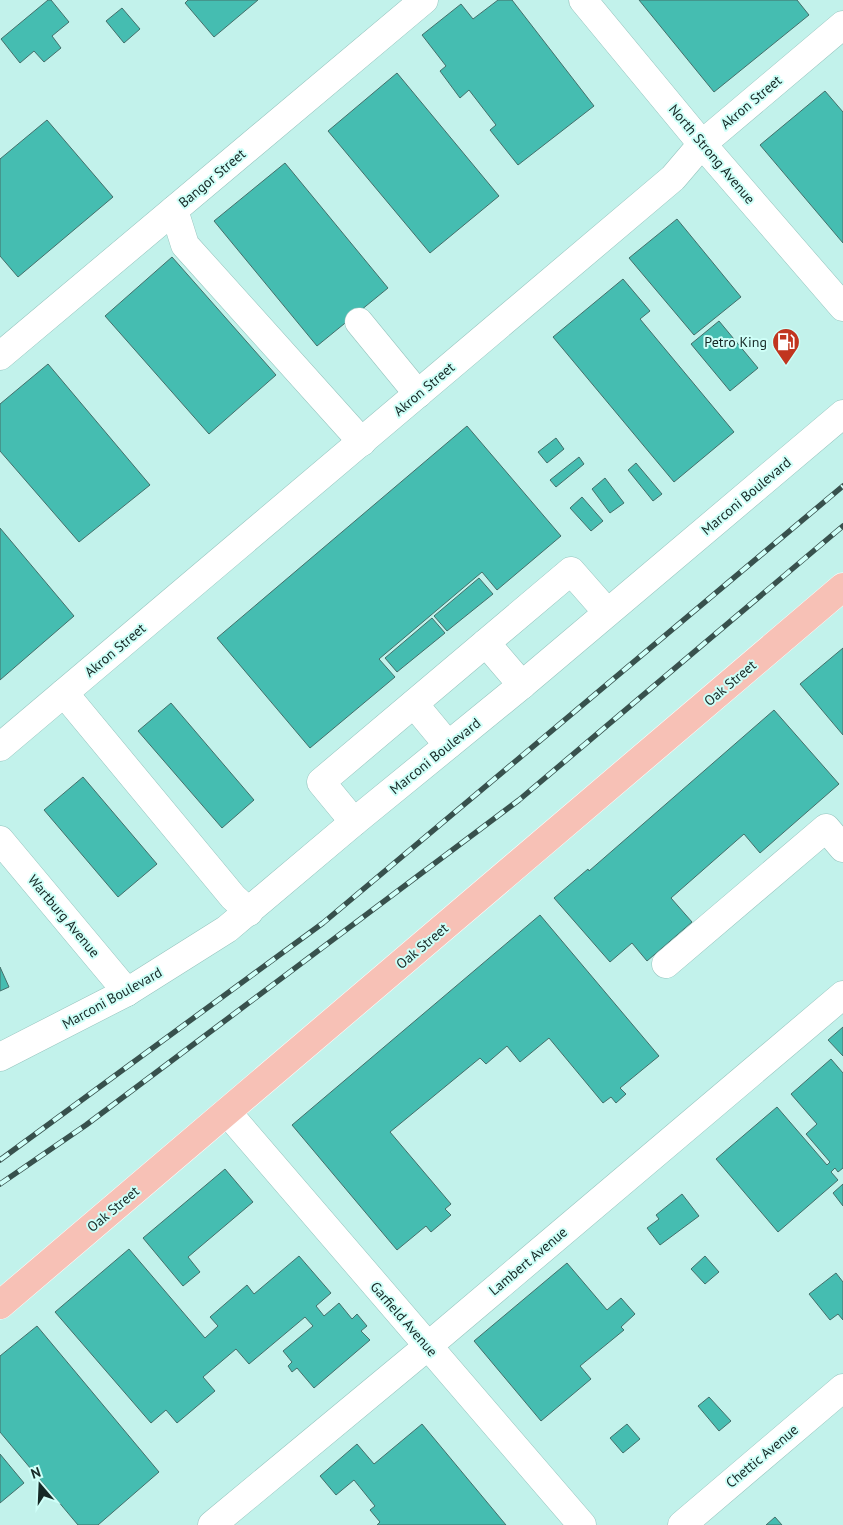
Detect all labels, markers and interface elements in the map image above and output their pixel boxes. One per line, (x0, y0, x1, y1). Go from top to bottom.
street label: Akron Street (717, 71, 785, 133)
street label: North Strong Avenue (665, 100, 759, 208)
street label: Bangor Street (175, 145, 249, 211)
fuel station icon: Petro King (771, 327, 801, 366)
place label: Petro King (704, 333, 767, 351)
street label: Akron Street (390, 358, 458, 420)
street label: Marconi Boulevard (697, 453, 795, 539)
street label: Akron Street (81, 619, 149, 681)
street label: Oak Street (700, 656, 760, 710)
street label: Marconi Boulevard (386, 714, 484, 798)
street label: Wartburg Avenue (24, 871, 104, 961)
street label: Oak Street (392, 919, 452, 973)
street label: Marconi Boulevard (59, 963, 165, 1033)
street label: Oak Street (83, 1182, 143, 1236)
street label: Lambert Avenue (485, 1223, 571, 1299)
street label: Garfield Avenue (367, 1278, 441, 1360)
street label: Chettic Avenue (722, 1421, 802, 1491)
north arrow (15, 1460, 65, 1510)
text: N (28, 1463, 43, 1483)

